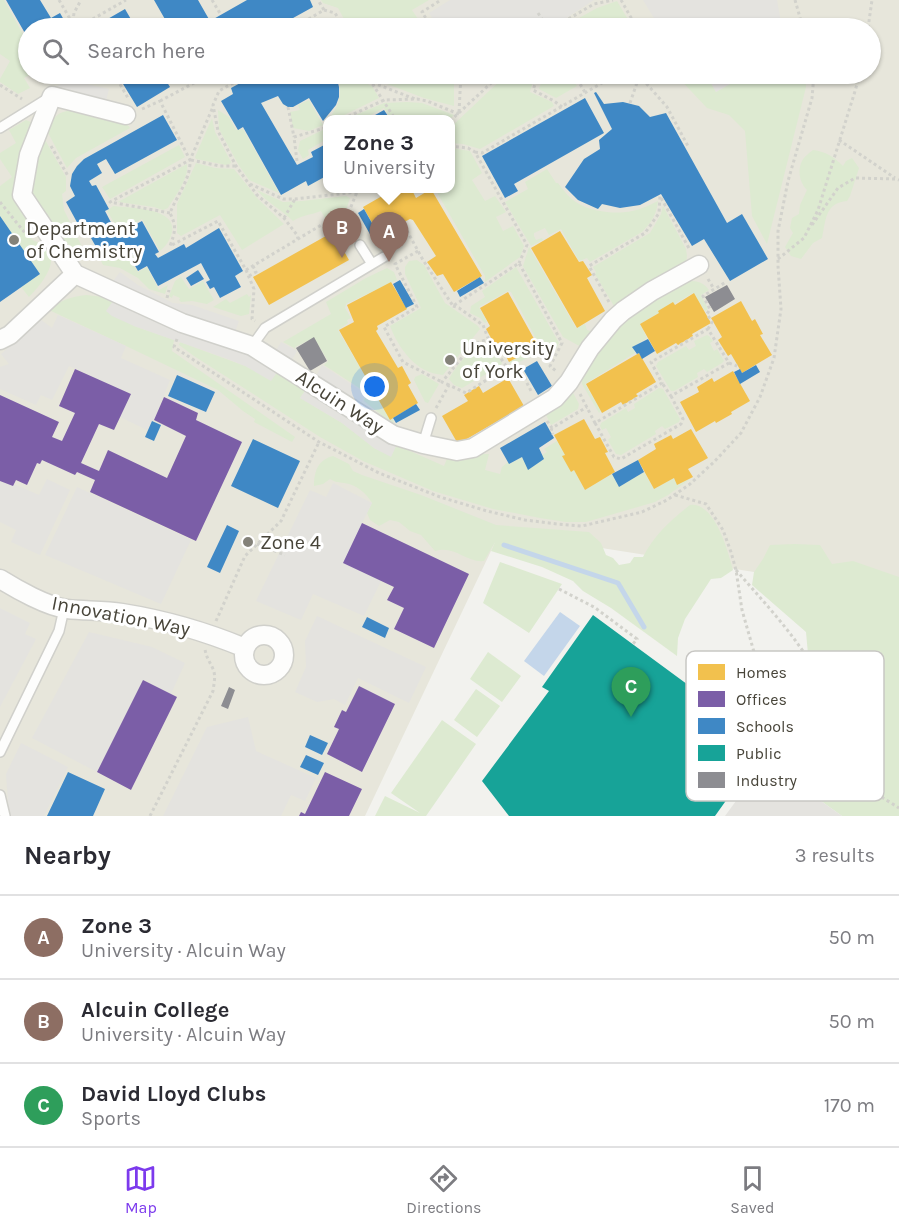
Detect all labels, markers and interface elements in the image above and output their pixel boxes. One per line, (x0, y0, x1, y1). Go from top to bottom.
search box (18, 18, 881, 84)
icon: search (39, 35, 72, 68)
text: Search here (87, 38, 205, 64)
popup (323, 115, 455, 193)
text: Zone 3 (343, 130, 414, 156)
text: University (343, 156, 435, 179)
pin: B (322, 208, 362, 258)
pin: A (370, 212, 408, 262)
place label: Department of Chemistry (26, 217, 142, 263)
marker: Department of Chemistry (7, 233, 21, 247)
place label: University of York (462, 337, 554, 383)
marker: University of York (443, 353, 457, 367)
street label: Alcuin Way (292, 365, 388, 439)
your location (360, 372, 389, 401)
place label: Zone 4 (260, 531, 321, 554)
marker: Zone 4 (241, 535, 255, 549)
street label: Innovation Way (50, 591, 192, 641)
legend (686, 651, 884, 801)
text: Homes (736, 663, 787, 682)
pin: C (612, 668, 650, 717)
text: Offices (736, 690, 787, 709)
text: Schools (736, 717, 794, 736)
text: Public (736, 744, 782, 763)
text: Industry (736, 771, 798, 790)
text: Nearby (24, 840, 111, 871)
text: 3 results (795, 844, 875, 867)
text: Zone 3 (81, 913, 152, 939)
text: A (37, 926, 50, 949)
text: 50 m (828, 926, 875, 949)
text: University · Alcuin Way (81, 939, 286, 962)
text: Alcuin College (81, 997, 229, 1023)
text: B (37, 1010, 50, 1033)
text: 50 m (828, 1010, 875, 1033)
text: University · Alcuin Way (81, 1023, 286, 1046)
text: David Lloyd Clubs (81, 1081, 266, 1107)
text: C (37, 1094, 50, 1117)
text: 170 m (824, 1094, 875, 1117)
text: Sports (81, 1107, 141, 1130)
tab: Map (124, 1162, 157, 1217)
tab: Directions (406, 1162, 481, 1217)
tab: Saved (730, 1162, 775, 1217)

